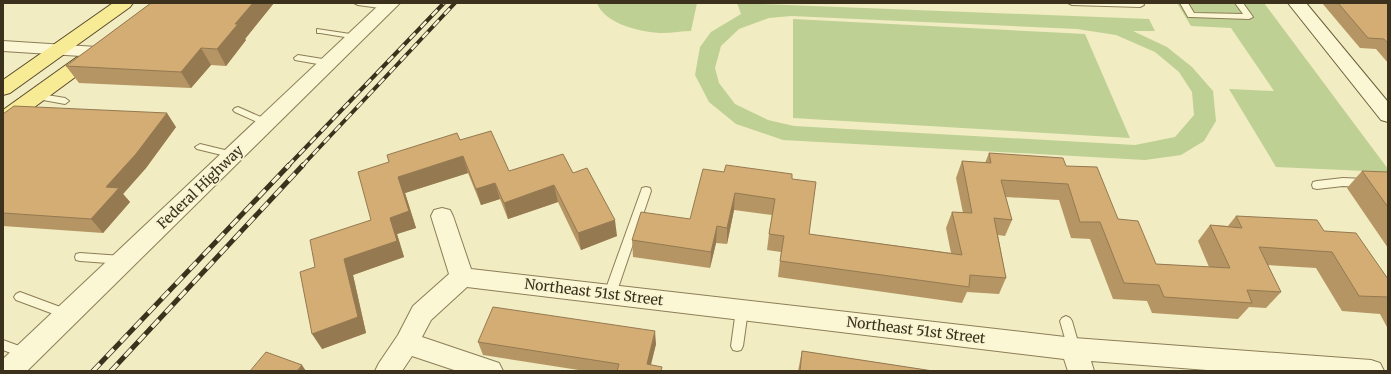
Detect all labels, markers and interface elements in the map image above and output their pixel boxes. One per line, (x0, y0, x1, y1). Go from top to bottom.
street label: Federal Highway (153, 141, 247, 233)
street label: Northeast 51st Street (524, 275, 665, 310)
street label: Northeast 51st Street (846, 313, 987, 348)

